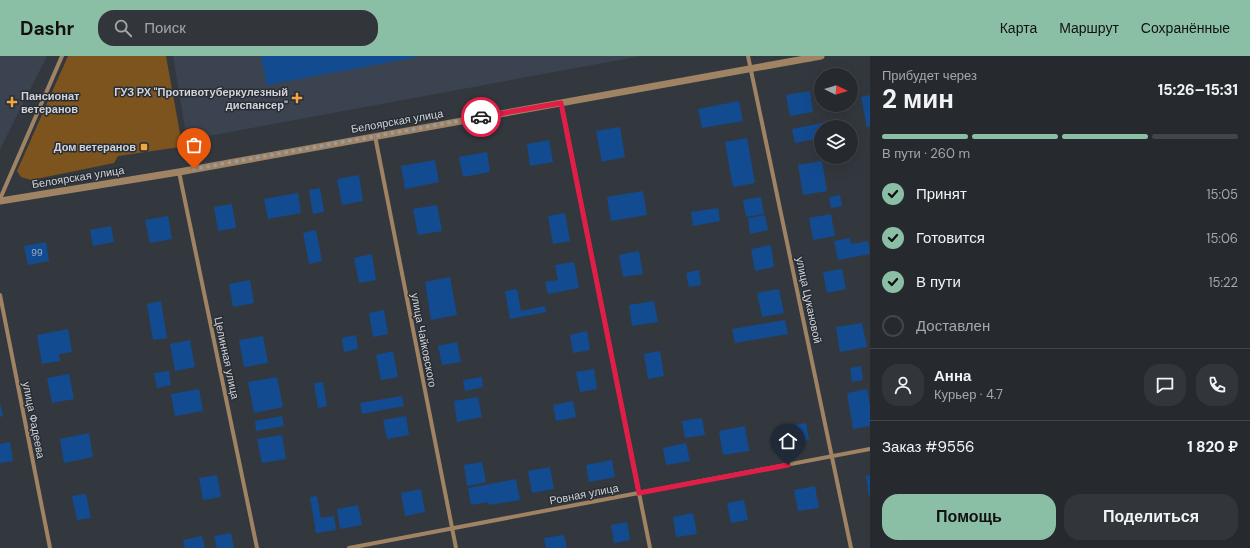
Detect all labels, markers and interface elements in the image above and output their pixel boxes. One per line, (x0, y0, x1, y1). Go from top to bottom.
search box (98, 10, 378, 46)
text: Dashr (20, 16, 74, 41)
icon: search (112, 17, 134, 39)
text: Поиск (144, 18, 186, 38)
text: Карта (1000, 19, 1037, 37)
text: Маршрут (1059, 19, 1119, 37)
text: Сохранённые (1141, 19, 1230, 37)
text: Прибудет через (882, 67, 977, 84)
north arrow (814, 68, 858, 112)
map controls (814, 68, 858, 164)
text: 15:26–15:31 (1158, 80, 1238, 100)
text: 2 мин (882, 82, 954, 116)
place label: ГУЗ РХ "Противотуберкулезный диспансер" (114, 85, 288, 112)
place label: Пансионат ветеранов (21, 89, 80, 116)
marker: ГУЗ РХ "Противотуберкулезный диспансер" (291, 92, 303, 104)
marker: Пансионат ветеранов (6, 96, 18, 108)
courier (461, 97, 501, 137)
street label: Белоярская улица (350, 106, 445, 136)
icon: car (470, 106, 492, 128)
button: layers (814, 120, 858, 164)
pin (177, 128, 211, 169)
icon: bag (183, 134, 205, 156)
place label: Дом ветеранов (54, 140, 136, 154)
marker: Дом ветеранов (139, 142, 149, 152)
text: В пути · 260 m (882, 145, 970, 162)
street label: Белоярская улица (31, 163, 126, 191)
icon: check (882, 183, 904, 205)
text: Принят (916, 184, 967, 204)
text: 15:05 (1207, 186, 1238, 203)
icon: check (882, 227, 904, 249)
text: Готовится (916, 228, 985, 248)
text: 15:06 (1206, 230, 1238, 247)
house number: 99 (31, 247, 43, 259)
street label: улица Цукановой (793, 255, 825, 345)
icon: check (882, 271, 904, 293)
text: В пути (916, 272, 961, 292)
text: 15:22 (1208, 274, 1238, 291)
street label: улица Чайковского (408, 292, 440, 388)
street label: Целинная улица (211, 316, 243, 401)
text: Доставлен (916, 316, 990, 336)
button: person (882, 364, 924, 406)
button: chat (1144, 364, 1186, 406)
button: phone (1196, 364, 1238, 406)
text: Анна (934, 366, 971, 386)
street label: улица Фадеева (20, 380, 48, 461)
text: Курьер · 4.7 (934, 386, 1003, 403)
pin (771, 424, 805, 465)
icon: home (777, 430, 799, 452)
text: Заказ #9556 (882, 437, 975, 457)
text: 1 820 ₽ (1187, 437, 1238, 457)
street label: Ровная улица (548, 480, 621, 508)
button: Помощь (882, 494, 1056, 540)
button: Поделиться (1064, 494, 1238, 540)

